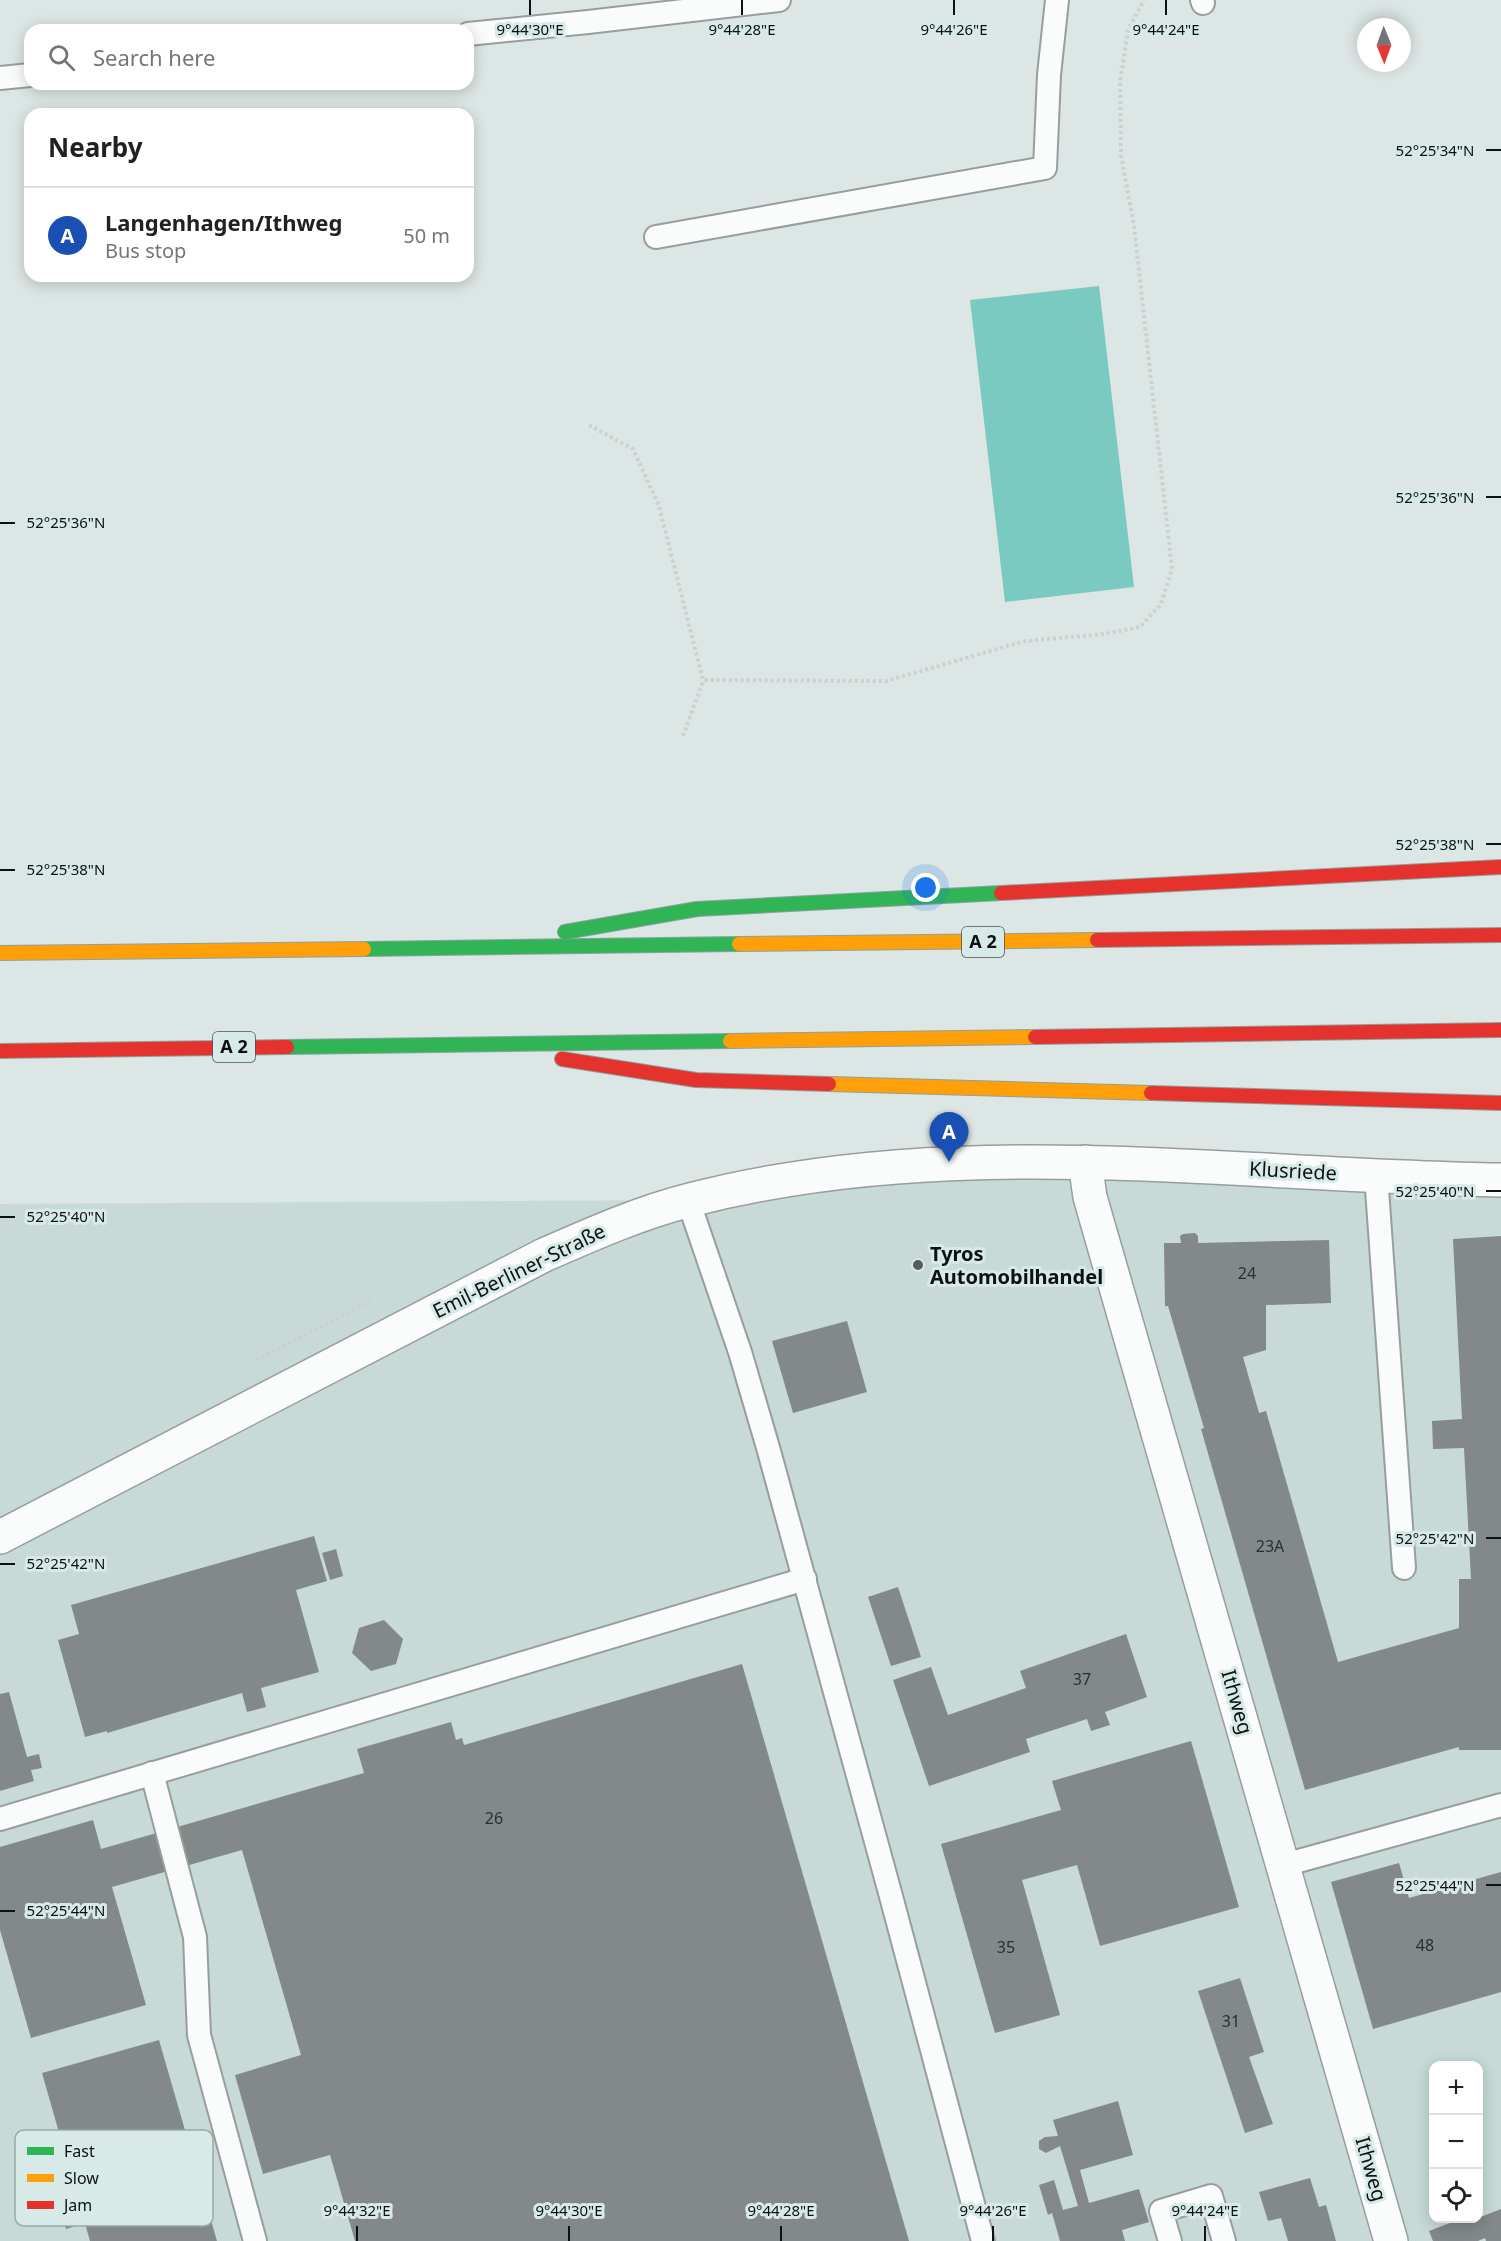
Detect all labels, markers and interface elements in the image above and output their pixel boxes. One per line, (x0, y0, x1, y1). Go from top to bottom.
north arrow (1357, 18, 1411, 72)
text: 9°44'30"E (496, 19, 564, 39)
text: 9°44'28"E (708, 19, 776, 39)
text: 9°44'26"E (920, 19, 988, 39)
text: 9°44'24"E (1132, 19, 1200, 39)
search box (24, 24, 474, 90)
icon: search (45, 41, 78, 74)
text: Search here (93, 42, 215, 72)
text: Nearby (48, 129, 143, 165)
text: 52°25'34"N (1396, 140, 1474, 160)
text: Langenhagen/Ithweg (105, 207, 342, 237)
text: A (61, 222, 74, 249)
text: 50 m (403, 222, 450, 249)
text: Bus stop (105, 237, 186, 264)
text: 52°25'36"N (1396, 487, 1474, 507)
text: 52°25'36"N (27, 512, 105, 532)
text: 52°25'38"N (1396, 834, 1474, 854)
text: 52°25'38"N (27, 859, 105, 879)
your location (911, 873, 940, 902)
road number: A 2 (962, 927, 1004, 957)
road number: A 2 (213, 1032, 255, 1062)
pin: A (930, 1112, 968, 1162)
street label: Klusriede (1248, 1155, 1338, 1186)
text: 52°25'40"N (1396, 1181, 1474, 1201)
text: 52°25'40"N (27, 1206, 105, 1226)
street label: Emil-Berliner-Straße (428, 1217, 610, 1324)
place label: Tyros Automobilhandel (930, 1240, 1103, 1290)
marker: Tyros Automobilhandel (911, 1258, 925, 1272)
house number: 24 (1238, 1262, 1256, 1284)
text: 52°25'42"N (1396, 1528, 1474, 1548)
house number: 23A (1256, 1535, 1285, 1557)
text: 52°25'42"N (27, 1553, 105, 1573)
street label: Ithweg (1215, 1667, 1260, 1737)
house number: 37 (1073, 1668, 1091, 1690)
house number: 26 (485, 1807, 503, 1829)
text: 52°25'44"N (1396, 1875, 1474, 1895)
text: 52°25'44"N (27, 1900, 105, 1920)
house number: 48 (1416, 1934, 1434, 1956)
house number: 35 (997, 1936, 1015, 1958)
house number: 31 (1222, 2010, 1240, 2032)
map controls (1429, 2061, 1483, 2223)
button: + (1429, 2061, 1483, 2115)
button: − (1429, 2115, 1483, 2169)
legend (15, 2130, 213, 2226)
street label: Ithweg (1349, 2134, 1394, 2204)
text: Fast (64, 2140, 95, 2162)
text: Slow (64, 2167, 99, 2189)
button: locate (1429, 2169, 1483, 2223)
text: Jam (62, 2194, 92, 2216)
text: 9°44'32"E (323, 2200, 391, 2220)
text: 9°44'30"E (535, 2200, 603, 2220)
text: 9°44'28"E (747, 2200, 815, 2220)
text: 9°44'26"E (959, 2200, 1027, 2220)
text: 9°44'24"E (1171, 2200, 1239, 2220)

